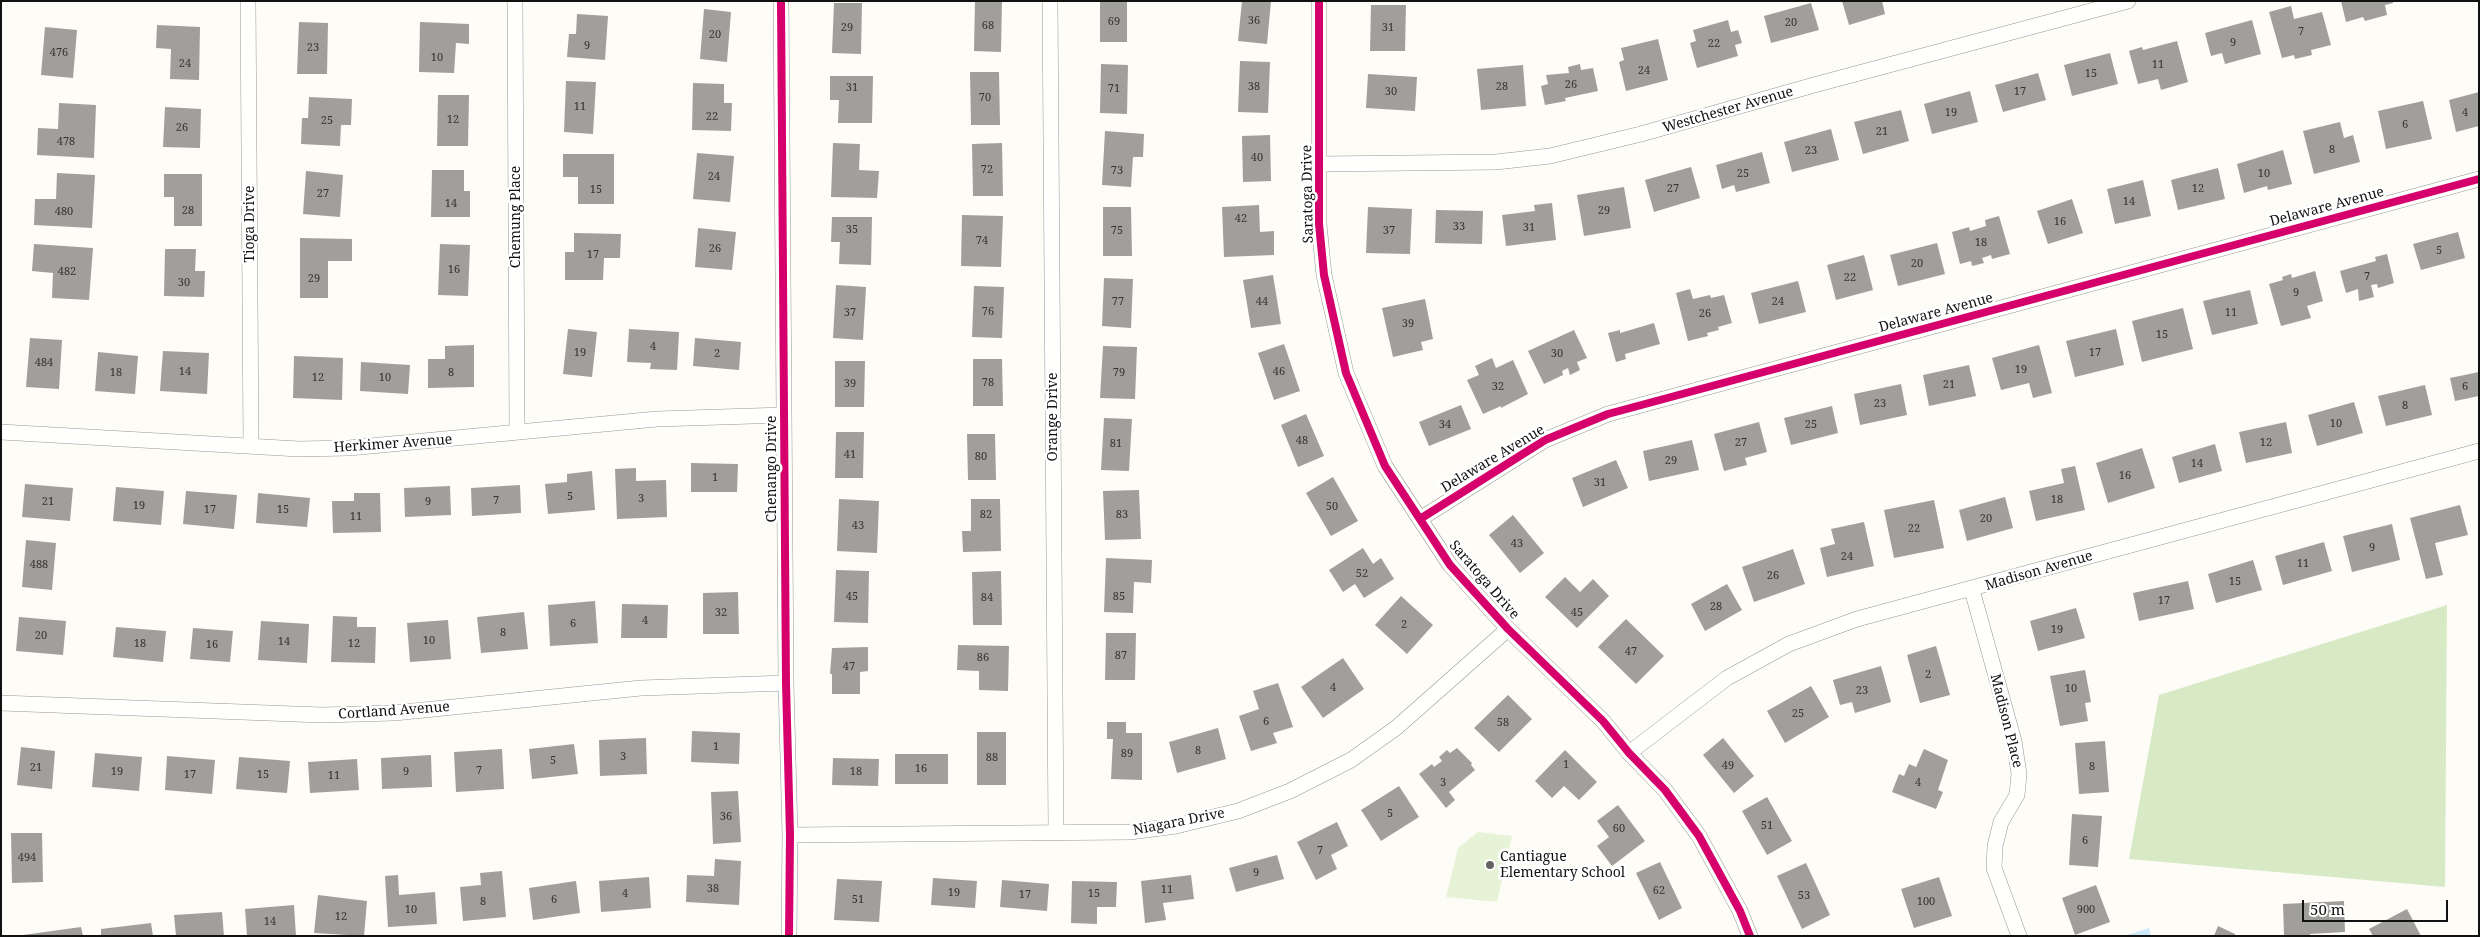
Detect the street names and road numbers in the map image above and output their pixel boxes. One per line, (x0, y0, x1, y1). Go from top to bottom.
street label: Westchester Avenue (1661, 83, 1795, 137)
street label: Saratoga Drive (1299, 145, 1317, 243)
street label: Chemung Place (508, 166, 524, 268)
street label: Delaware Avenue (2268, 184, 2386, 230)
street label: Tioga Drive (242, 185, 258, 263)
street label: Delaware Avenue (1877, 290, 1995, 336)
street label: Orange Drive (1045, 372, 1061, 462)
street label: Chenango Drive (764, 415, 780, 523)
street label: Delaware Avenue (1438, 422, 1548, 496)
street label: Herkimer Avenue (333, 431, 453, 457)
street label: Saratoga Drive (1445, 537, 1523, 623)
street label: Madison Avenue (1983, 548, 2095, 594)
street label: Madison Place (1986, 672, 2026, 770)
street label: Cortland Avenue (338, 699, 450, 723)
street label: Niagara Drive (1132, 805, 1226, 839)

